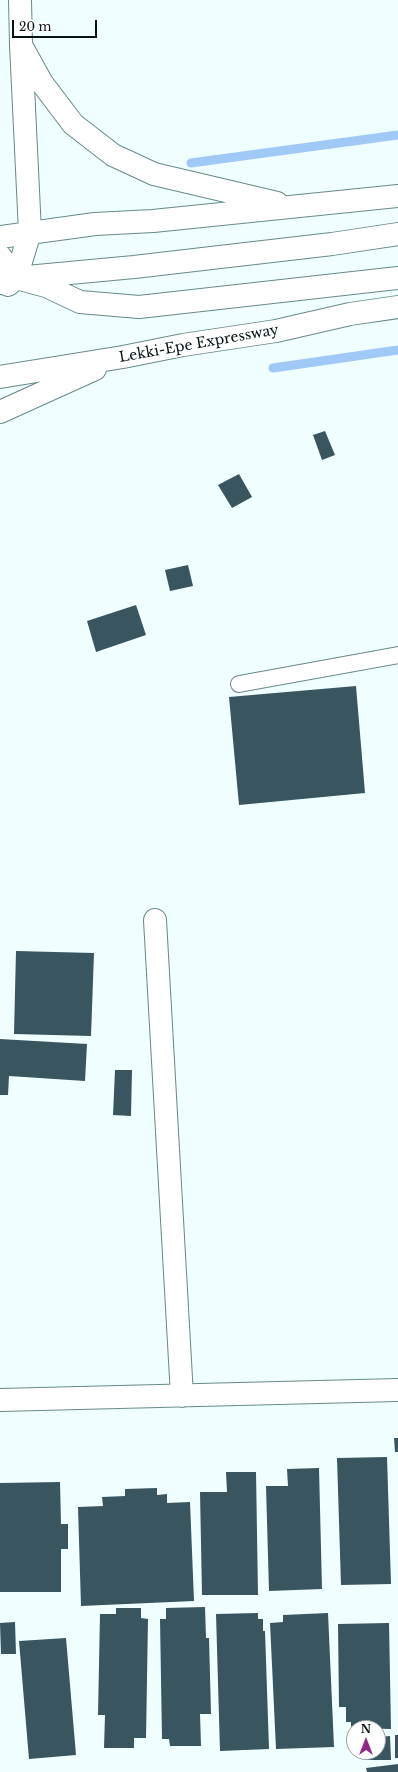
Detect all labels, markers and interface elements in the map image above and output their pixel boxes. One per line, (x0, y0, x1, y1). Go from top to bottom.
scale bar (14, 12, 99, 38)
text: 20 m (19, 19, 51, 34)
street label: Lekki-Epe Expressway (118, 322, 280, 366)
north arrow (346, 1720, 386, 1760)
text: N (361, 1722, 371, 1736)

